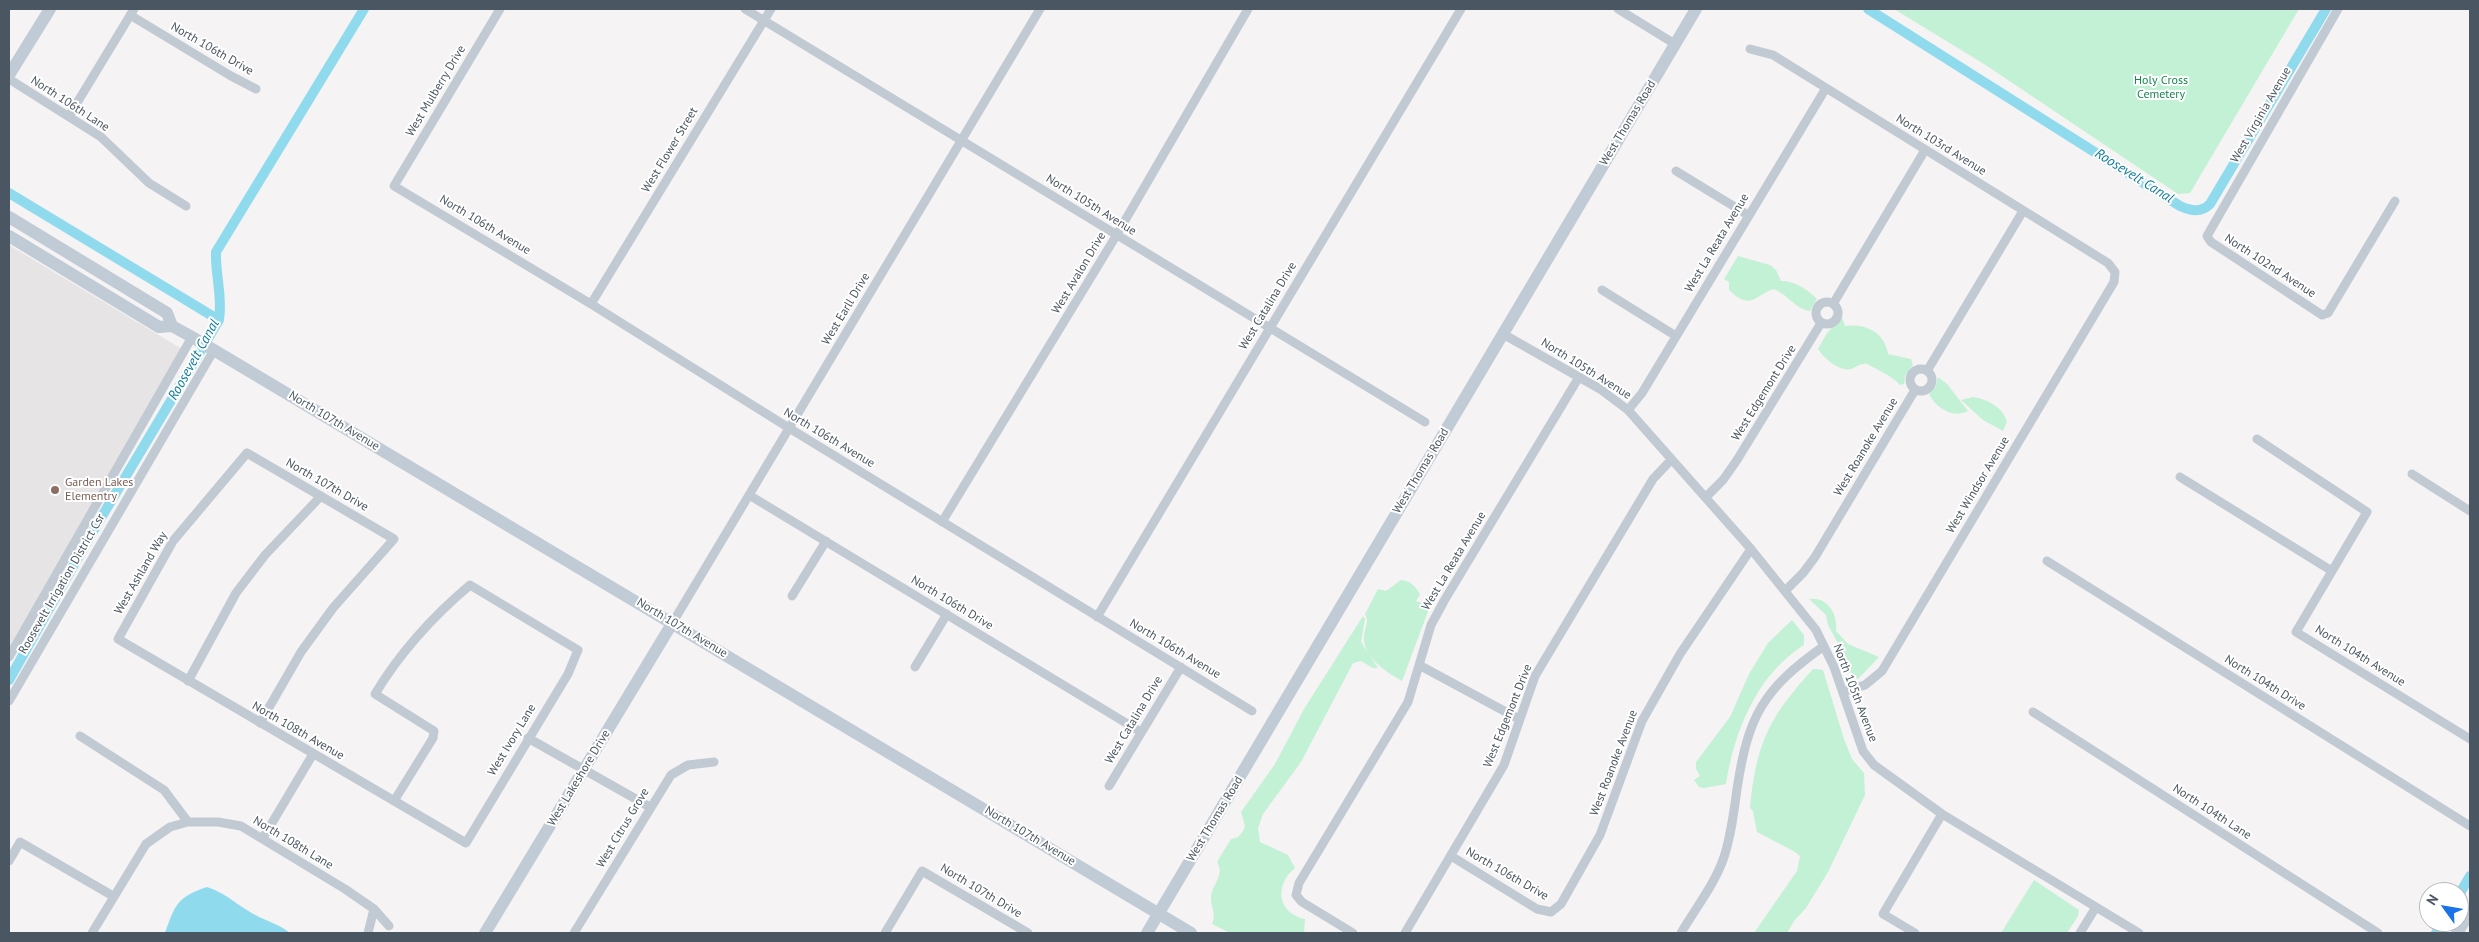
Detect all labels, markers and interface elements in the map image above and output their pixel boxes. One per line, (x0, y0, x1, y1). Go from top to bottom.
street label: North 106th Drive (168, 19, 256, 79)
street label: West Mulberry Drive (403, 43, 469, 139)
street label: West Virginia Avenue (2228, 65, 2294, 165)
street label: North 106th Lane (28, 73, 112, 135)
park label: Holy Cross Cemetery (2134, 74, 2188, 102)
street label: West Thomas Road (1597, 78, 1659, 168)
street label: West Flower Street (639, 105, 701, 195)
street label: North 103rd Avenue (1893, 111, 1989, 179)
water label: Roosevelt Canal (2092, 145, 2176, 207)
street label: North 105th Avenue (1043, 171, 1139, 239)
street label: West La Reata Avenue (1682, 191, 1752, 295)
street label: North 106th Avenue (437, 192, 533, 258)
street label: West Avalon Drive (1049, 230, 1109, 316)
street label: North 102nd Avenue (2222, 231, 2318, 301)
street label: West Catalina Drive (1236, 260, 1300, 352)
street label: West Earll Drive (819, 270, 873, 348)
water label: Roosevelt Canal (165, 317, 223, 403)
street label: North 105th Avenue (1538, 335, 1634, 403)
street label: West Edgemont Drive (1729, 342, 1799, 444)
street label: North 107th Avenue (286, 388, 382, 454)
street label: West Roanoke Avenue (1831, 395, 1901, 499)
street label: North 106th Avenue (781, 405, 877, 471)
street label: West Thomas Road (1390, 426, 1452, 516)
street label: West Windsor Avenue (1943, 434, 2013, 536)
street label: North 107th Drive (283, 456, 371, 514)
place label: Garden Lakes Elementry (65, 476, 133, 504)
marker: Garden Lakes Elementry (49, 484, 61, 496)
street label: West La Reata Avenue (1419, 509, 1489, 613)
street label: Roosevelt Irrigation District Csr (16, 511, 108, 657)
street label: West Ashland Way (111, 529, 171, 617)
street label: North 106th Drive (908, 573, 996, 633)
street label: North 107th Avenue (634, 595, 730, 661)
street label: North 106th Avenue (1127, 616, 1223, 682)
street label: North 104th Avenue (2312, 622, 2408, 690)
street label: North 105th Avenue (1830, 642, 1880, 744)
street label: North 104th Drive (2222, 652, 2308, 714)
street label: West Edgemont Drive (1481, 662, 1535, 770)
street label: West Catalina Drive (1102, 674, 1166, 766)
street label: North 108th Avenue (249, 699, 347, 763)
street label: West Ivory Lane (485, 702, 539, 778)
street label: West Roanoke Avenue (1587, 708, 1641, 818)
street label: West Lakeshore Drive (545, 727, 613, 829)
street label: West Thomas Road (1184, 774, 1246, 864)
street label: North 104th Lane (2170, 781, 2254, 843)
street label: West Citrus Grove (594, 786, 652, 870)
street label: North 107th Avenue (982, 803, 1078, 869)
street label: North 108th Lane (250, 813, 336, 873)
street label: North 106th Drive (1463, 844, 1551, 904)
street label: North 107th Drive (938, 861, 1024, 921)
north arrow (2419, 882, 2469, 932)
text: N (2422, 891, 2442, 908)

